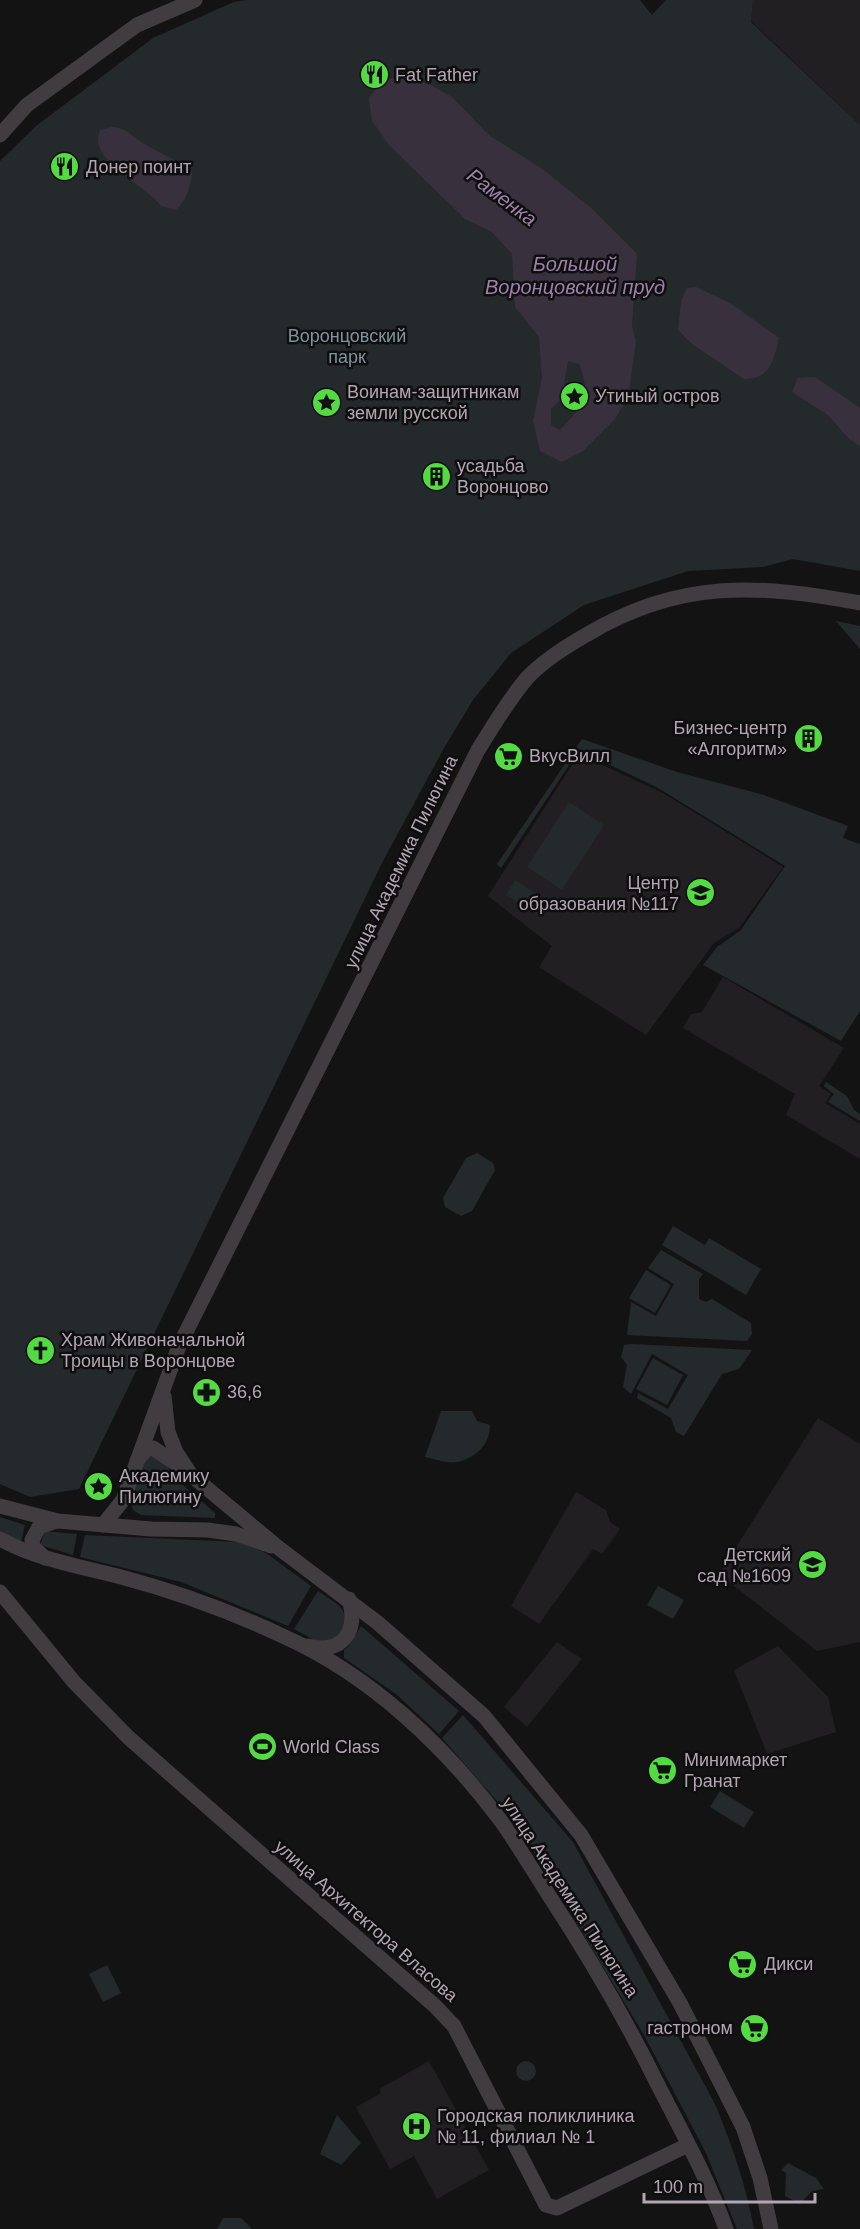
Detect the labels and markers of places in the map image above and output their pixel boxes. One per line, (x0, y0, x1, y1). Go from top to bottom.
restaurant icon: Fat Father (358, 59, 390, 91)
place label: Fat Father (395, 65, 478, 85)
restaurant icon: Донер поинт (49, 151, 81, 183)
place label: Донер поинт (86, 157, 191, 177)
place icon: Утиный остров (558, 380, 590, 412)
place label: Воинам-защитникам земли русской (347, 382, 519, 423)
place icon: Воинам-защитникам земли русской (310, 386, 342, 418)
place label: Утиный остров (595, 386, 720, 406)
place label: усадьба Воронцово (457, 456, 548, 497)
building icon: усадьба Воронцово (420, 460, 452, 492)
place label: Бизнес-центр «Алгоритм» (674, 718, 787, 759)
building icon: Бизнес-центр «Алгоритм» (792, 722, 824, 754)
supermarket icon: ВкусВилл (492, 740, 524, 772)
place label: ВкусВилл (529, 746, 610, 766)
place label: Центр образования №117 (519, 873, 679, 914)
school or university icon: Центр образования №117 (684, 877, 716, 909)
place label: Храм Живоначальной Троицы в Воронцове (61, 1330, 245, 1371)
church icon: Храм Живоначальной Троицы в Воронцове (24, 1334, 56, 1366)
pharmacy icon: 36,6 (190, 1376, 222, 1408)
place label: 36,6 (227, 1382, 262, 1402)
place label: Академику Пилюгину (119, 1466, 209, 1507)
place icon: Академику Пилюгину (82, 1470, 114, 1502)
place label: Детский сад №1609 (697, 1545, 791, 1586)
school or university icon: Детский сад №1609 (796, 1549, 828, 1581)
sports icon: World Class (246, 1731, 278, 1763)
place label: World Class (283, 1737, 380, 1757)
place label: Минимаркет Гранат (684, 1750, 787, 1791)
supermarket icon: Минимаркет Гранат (647, 1754, 679, 1786)
supermarket icon: Дикси (727, 1948, 759, 1980)
place label: Дикси (764, 1954, 813, 1974)
supermarket icon: гастроном (738, 2012, 770, 2044)
place label: гастроном (647, 2018, 733, 2038)
place label: Городская поликлиника № 11, филиал № 1 (437, 2106, 636, 2147)
hospital icon: Городская поликлиника № 11, филиал № 1 (400, 2110, 432, 2142)

